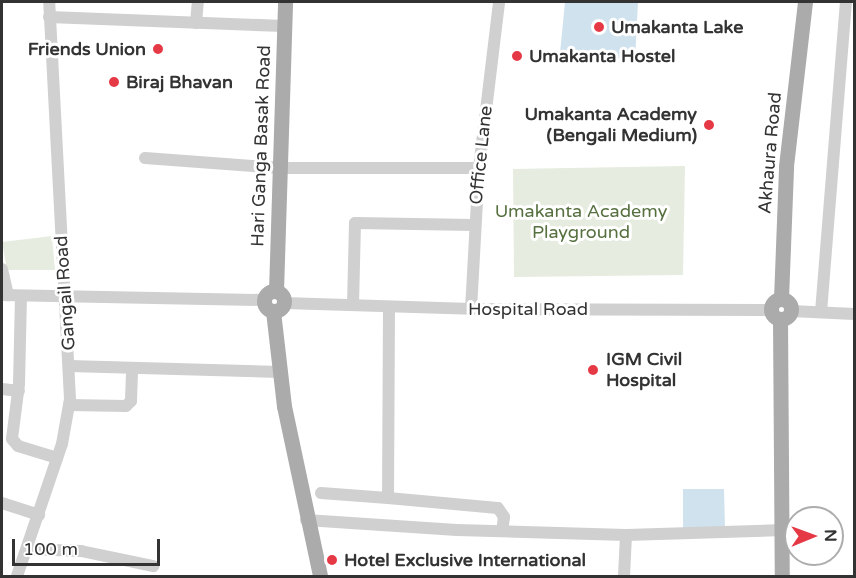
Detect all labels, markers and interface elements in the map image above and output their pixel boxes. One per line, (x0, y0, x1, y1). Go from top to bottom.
place label: Umakanta Lake (611, 16, 743, 38)
marker: Umakanta Lake (592, 20, 606, 34)
place label: Friends Union (28, 38, 146, 60)
marker: Friends Union (151, 42, 165, 56)
street label: Hari Ganga Basak Road (247, 45, 275, 247)
place label: Umakanta Hostel (529, 45, 675, 67)
marker: Umakanta Hostel (510, 49, 524, 63)
place label: Biraj Bhavan (126, 71, 233, 93)
marker: Biraj Bhavan (107, 75, 121, 89)
street label: Akhaura Road (754, 91, 786, 215)
place label: Umakanta Academy (Bengali Medium) (524, 104, 697, 146)
street label: Office Lane (465, 105, 497, 205)
marker: Umakanta Academy (Bengali Medium) (702, 118, 716, 132)
park label: Umakanta Academy Playground (495, 201, 667, 244)
street label: Gangail Road (50, 235, 80, 351)
street label: Hospital Road (468, 298, 588, 320)
place label: IGM Civil Hospital (606, 349, 682, 392)
marker: IGM Civil Hospital (584, 361, 602, 379)
north arrow (784, 506, 844, 566)
scale bar (15, 527, 164, 565)
text: N (820, 529, 840, 542)
text: 100 m (23, 538, 78, 560)
place label: Hotel Exclusive International (344, 549, 586, 571)
marker: Hotel Exclusive International (325, 553, 339, 567)

